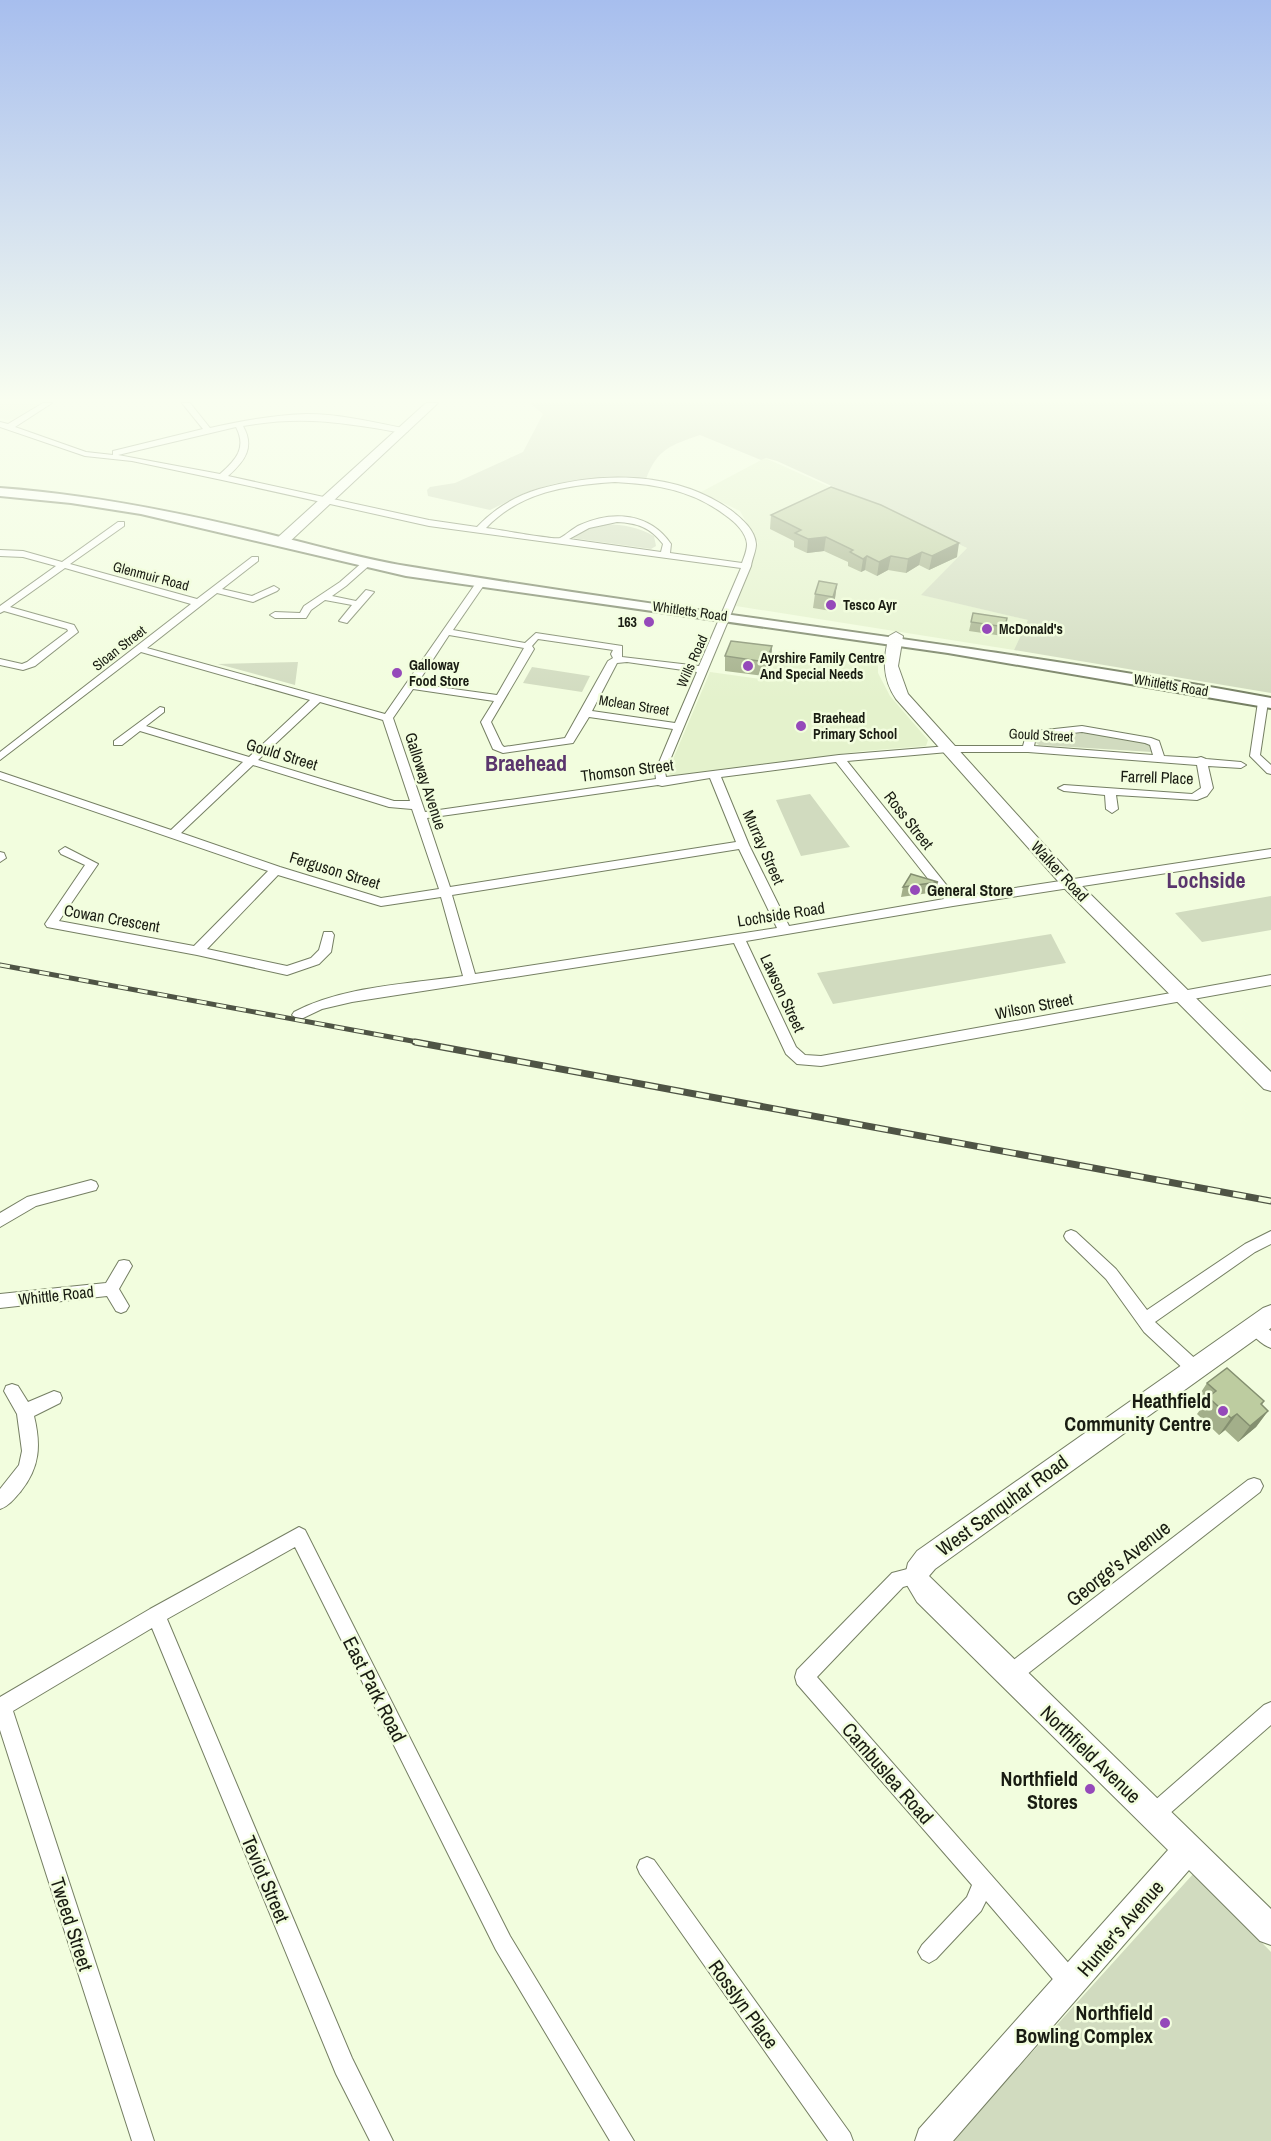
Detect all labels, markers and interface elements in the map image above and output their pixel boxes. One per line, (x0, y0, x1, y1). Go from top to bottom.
street label: Glenmuir Road (111, 557, 191, 595)
place label: Tesco Ayr (843, 596, 897, 614)
street label: Whitletts Road (651, 597, 729, 625)
marker: Tesco Ayr (824, 598, 838, 612)
place label: 163 (618, 613, 637, 631)
marker: 163 (642, 615, 656, 629)
place label: McDonald's (999, 620, 1063, 638)
street label: Sloan Street (89, 621, 149, 675)
marker: McDonald's (980, 622, 994, 636)
street label: Wills Road (672, 632, 712, 690)
place label: Ayrshire Family Centre And Special Needs (760, 649, 885, 683)
place label: Galloway Food Store (409, 656, 469, 690)
marker: Ayrshire Family Centre And Special Needs (741, 659, 755, 673)
marker: Galloway Food Store (390, 666, 404, 680)
street label: Whitletts Road (1132, 670, 1210, 700)
street label: Mclean Street (598, 691, 670, 719)
place label: Braehead Primary School (813, 709, 897, 743)
marker: Braehead Primary School (794, 719, 808, 733)
street label: Gould Street (1008, 724, 1074, 746)
street label: Galloway Avenue (400, 729, 452, 833)
street label: Gould Street (244, 733, 321, 775)
district label: Braehead (485, 748, 567, 778)
street label: Thomson Street (579, 753, 675, 787)
street label: Farrell Place (1120, 765, 1194, 789)
street label: Ross Street (879, 786, 939, 854)
street label: Murray Street (738, 806, 790, 888)
street label: Walker Road (1026, 836, 1094, 906)
street label: Ferguson Street (287, 846, 383, 894)
district label: Lochside (1166, 865, 1246, 895)
place label: General Store (927, 879, 1013, 901)
marker: General Store (908, 883, 922, 897)
street label: Lochside Road (736, 896, 826, 932)
street label: Cowan Crescent (62, 899, 162, 937)
street label: Lawson Street (755, 950, 811, 1036)
street label: Wilson Street (993, 988, 1075, 1024)
street label: Whittle Road (17, 1280, 95, 1310)
place label: Heathfield Community Centre (1064, 1387, 1211, 1437)
marker: Heathfield Community Centre (1216, 1404, 1230, 1418)
street label: West Sanquhar Road (931, 1448, 1073, 1562)
street label: George's Avenue (1060, 1514, 1176, 1612)
street label: East Park Road (337, 1632, 413, 1746)
street label: Northfield Avenue (1035, 1699, 1147, 1809)
street label: Cambuslea Road (836, 1716, 940, 1830)
place label: Northfield Stores (1001, 1765, 1078, 1815)
marker: Northfield Stores (1083, 1782, 1097, 1796)
street label: Teviot Street (236, 1831, 297, 1927)
street label: Tweed Street (44, 1874, 100, 1975)
street label: Hunter's Avenue (1071, 1874, 1169, 1982)
street label: Rosslyn Place (703, 1954, 785, 2054)
place label: Northfield Bowling Complex (1015, 1999, 1154, 2049)
marker: Northfield Bowling Complex (1158, 2016, 1172, 2030)

